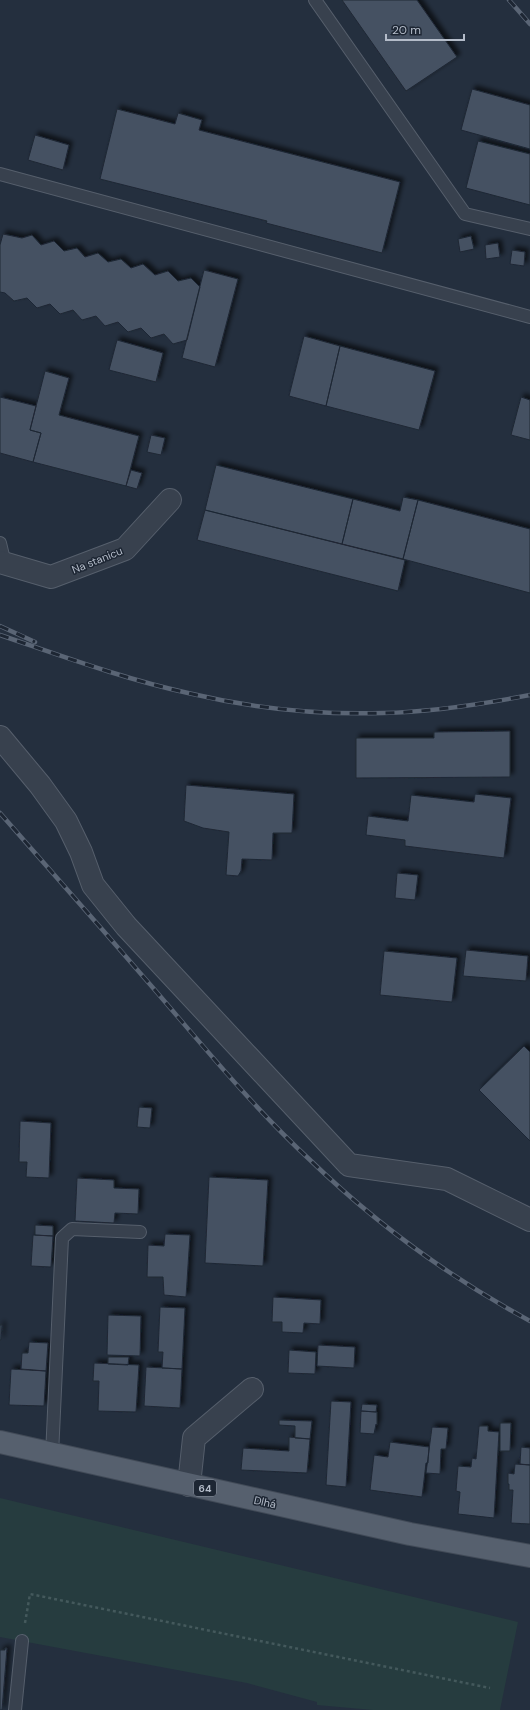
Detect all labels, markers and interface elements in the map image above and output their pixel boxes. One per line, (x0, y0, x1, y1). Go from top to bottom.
scale bar (386, 16, 464, 42)
text: 20 m (392, 22, 421, 38)
street label: Na stanicu (70, 543, 124, 577)
road number: 64 (194, 1480, 216, 1496)
street label: Dlhá (253, 1493, 277, 1511)

